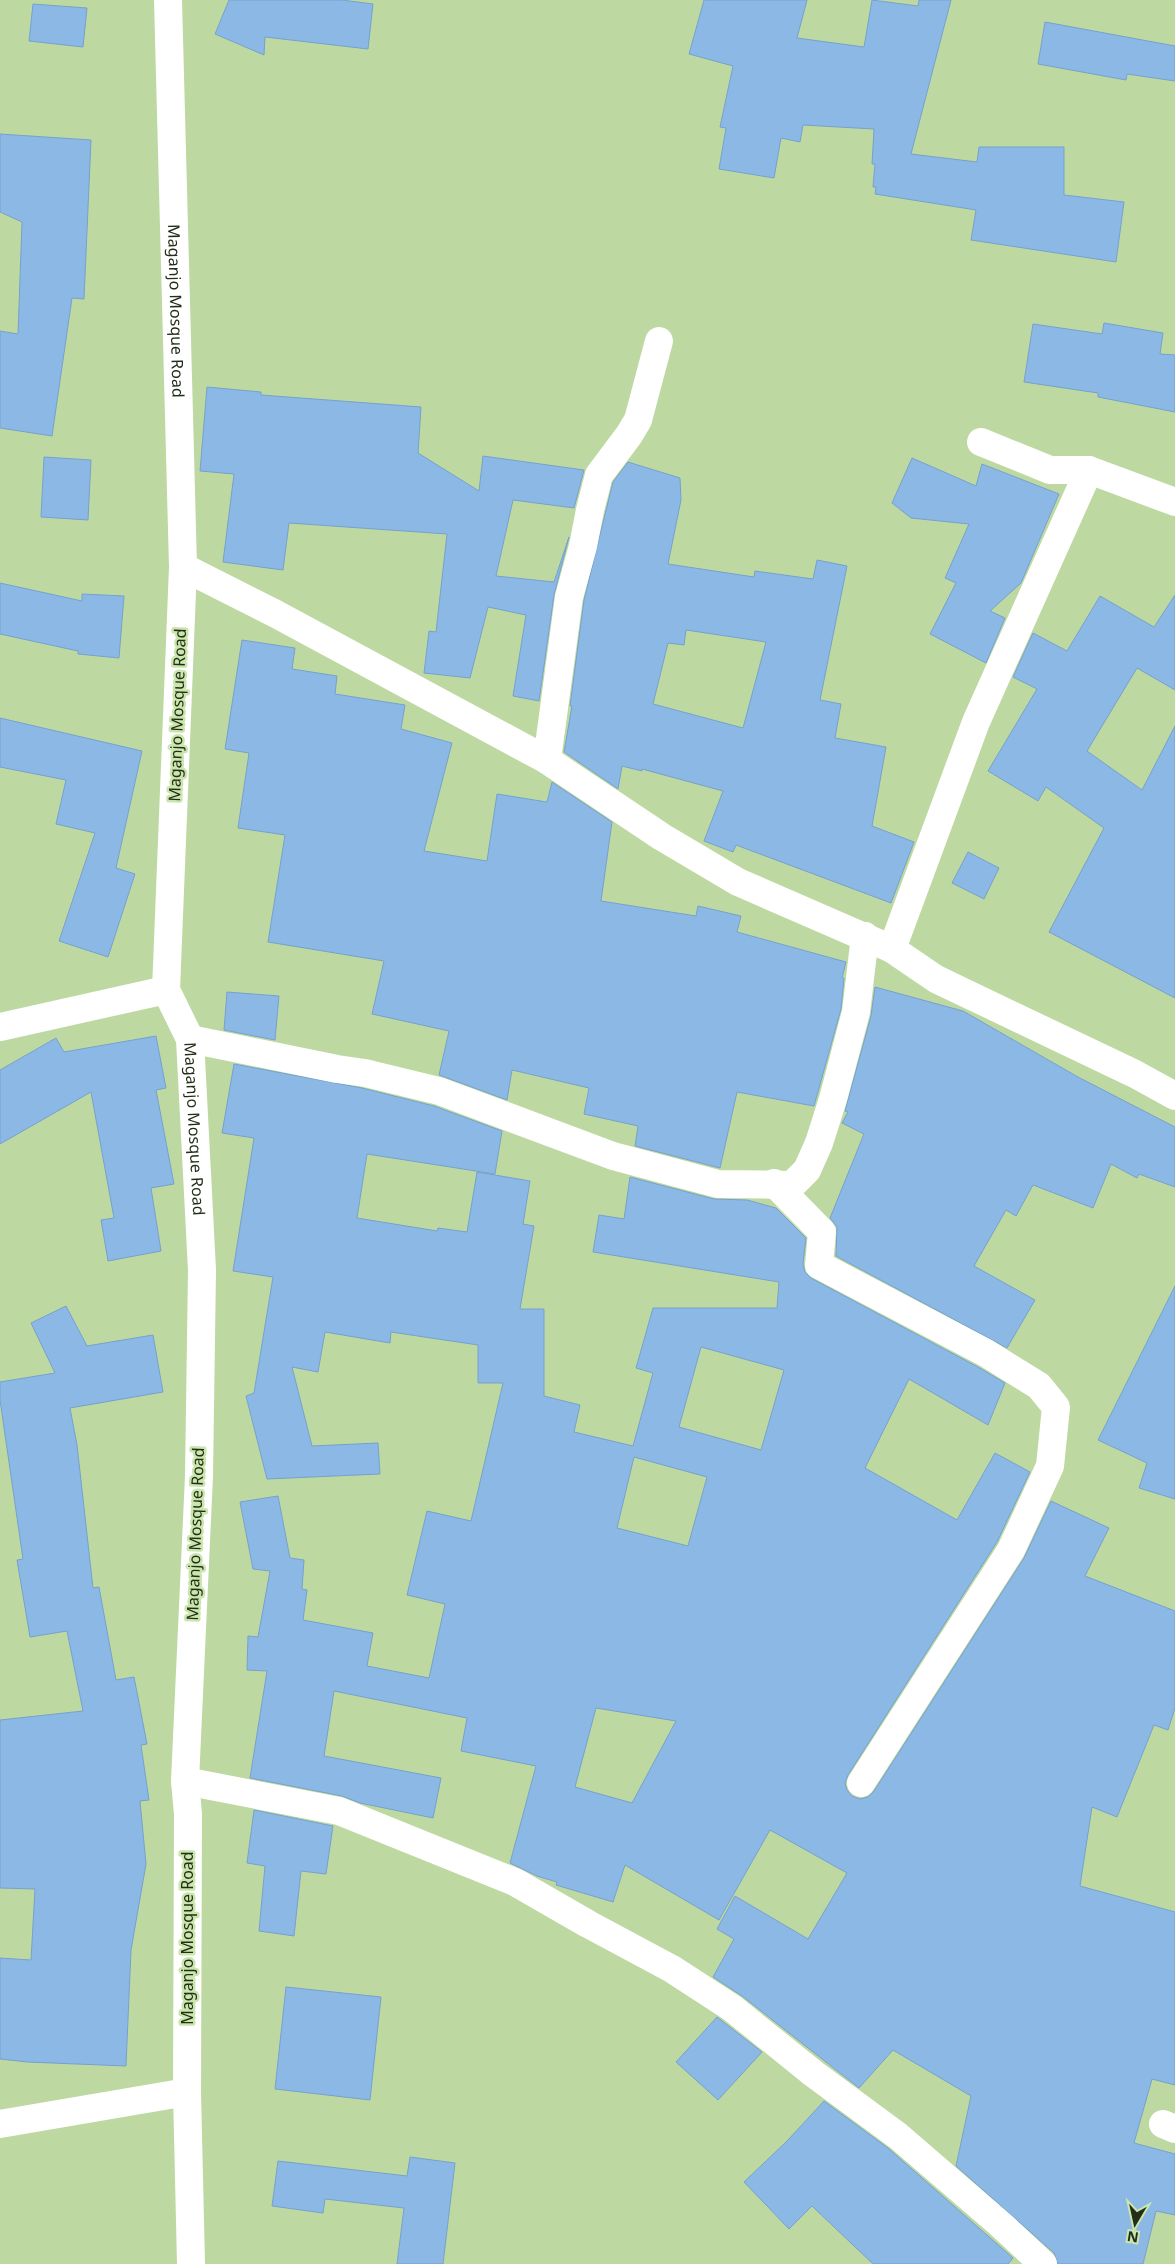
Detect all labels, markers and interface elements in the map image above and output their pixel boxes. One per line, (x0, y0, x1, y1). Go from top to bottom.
street label: Maganjo Mosque Road (163, 224, 190, 398)
street label: Maganjo Mosque Road (163, 628, 191, 802)
street label: Maganjo Mosque Road (179, 1042, 210, 1216)
street label: Maganjo Mosque Road (181, 1447, 209, 1621)
street label: Maganjo Mosque Road (176, 1851, 198, 2025)
north arrow (1110, 2199, 1160, 2249)
text: N (1126, 2227, 1140, 2248)

